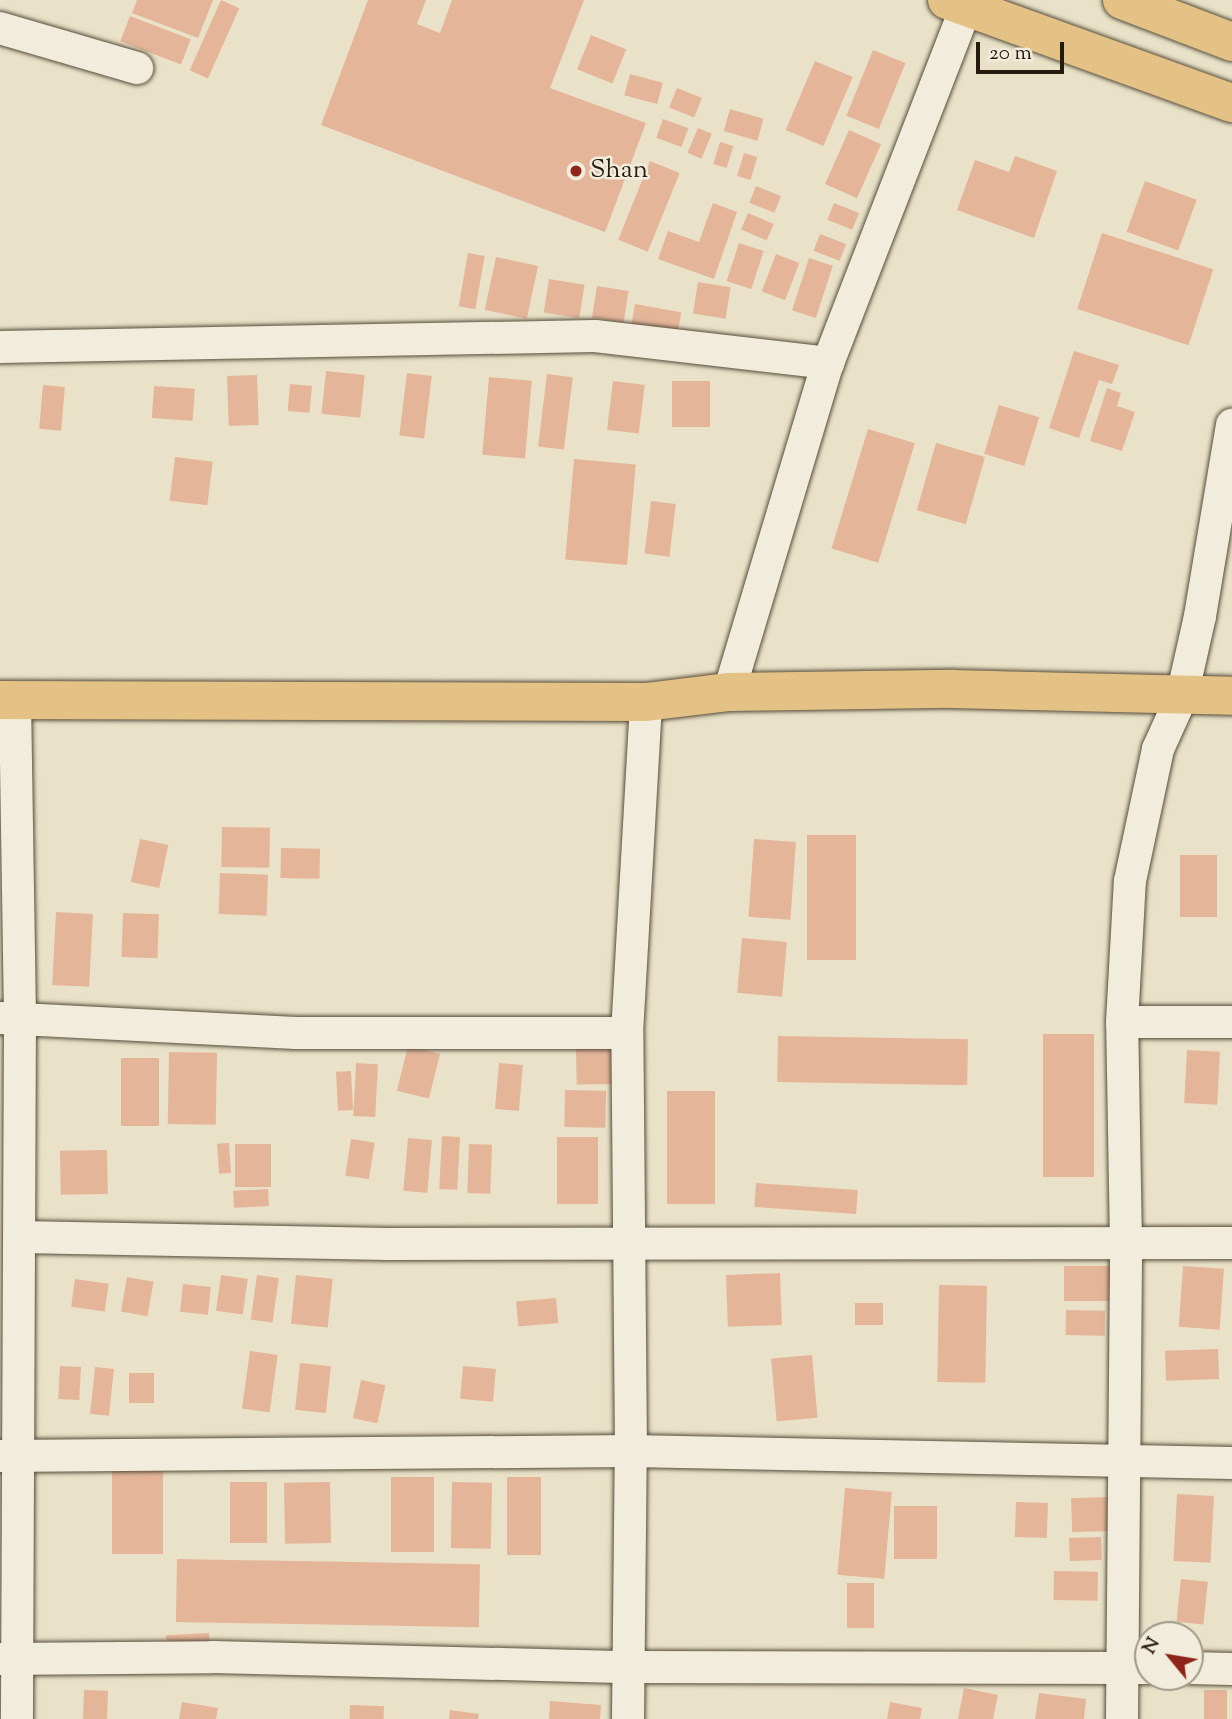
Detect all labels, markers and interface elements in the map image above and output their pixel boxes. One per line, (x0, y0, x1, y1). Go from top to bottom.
scale bar (980, 28, 1068, 72)
text: 20 m (989, 39, 1032, 69)
place label: Shan (590, 155, 648, 187)
marker: Shan (568, 163, 584, 179)
north arrow (1134, 1621, 1204, 1691)
text: N (1137, 1633, 1168, 1660)

